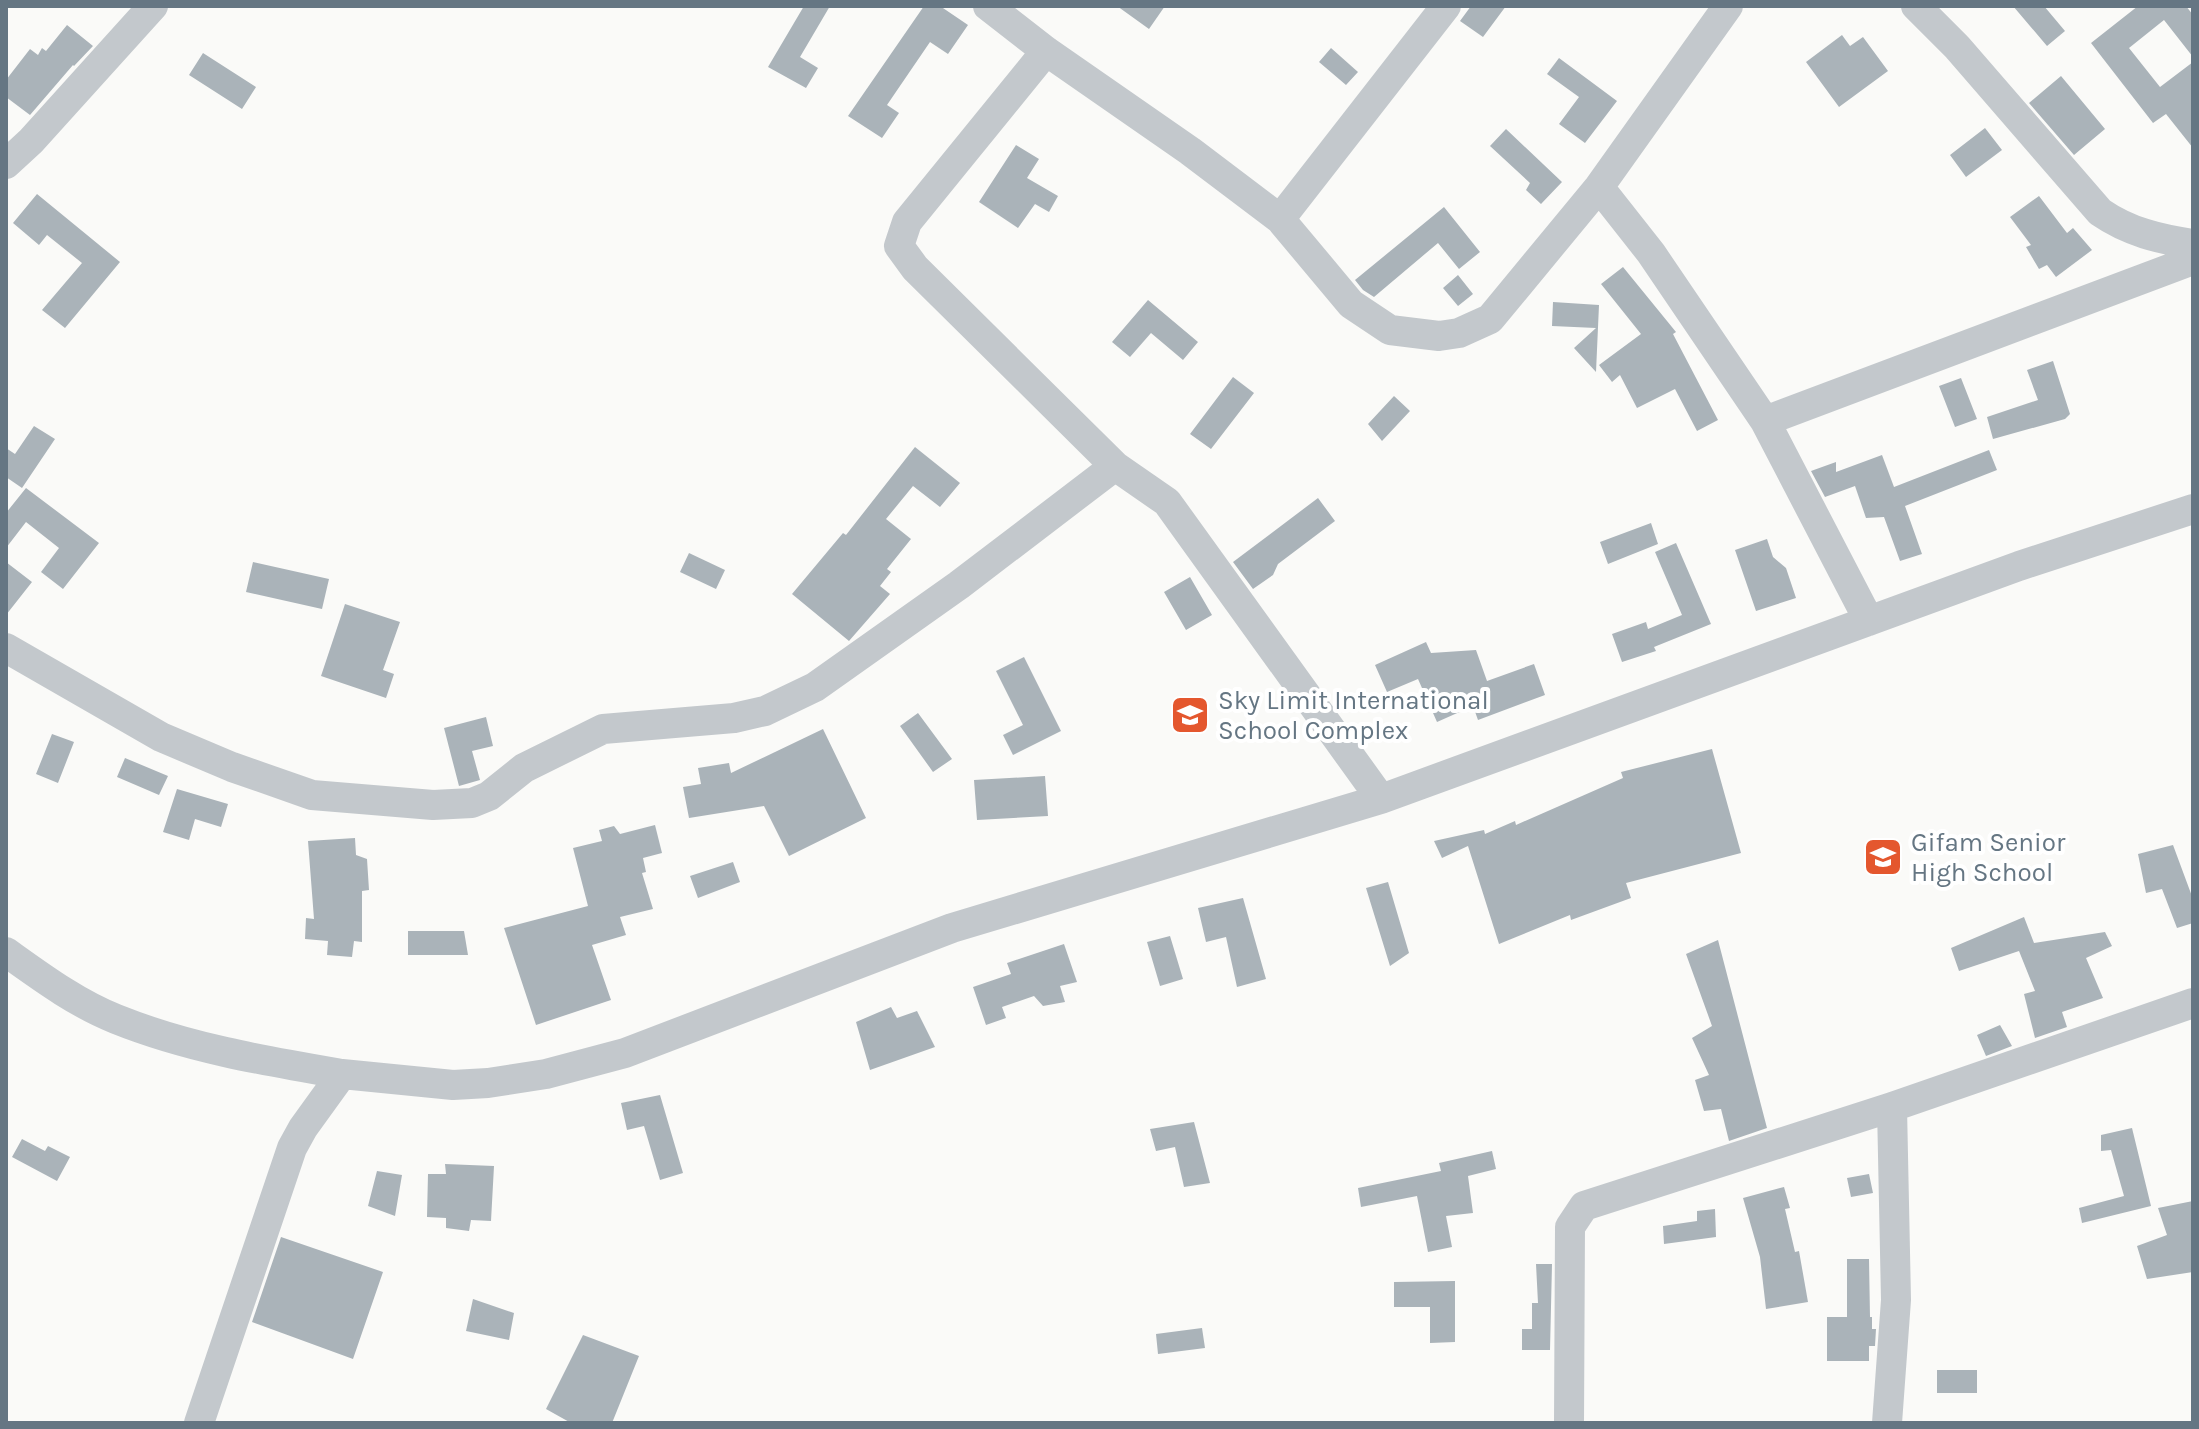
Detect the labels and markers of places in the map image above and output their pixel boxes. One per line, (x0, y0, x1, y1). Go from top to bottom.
place label: Sky Limit International School Complex (1218, 685, 1489, 746)
school or university icon: Sky Limit International School Complex (1169, 694, 1211, 736)
place label: Gifam Senior High School (1911, 827, 2066, 888)
school or university icon: Gifam Senior High School (1862, 836, 1904, 878)

